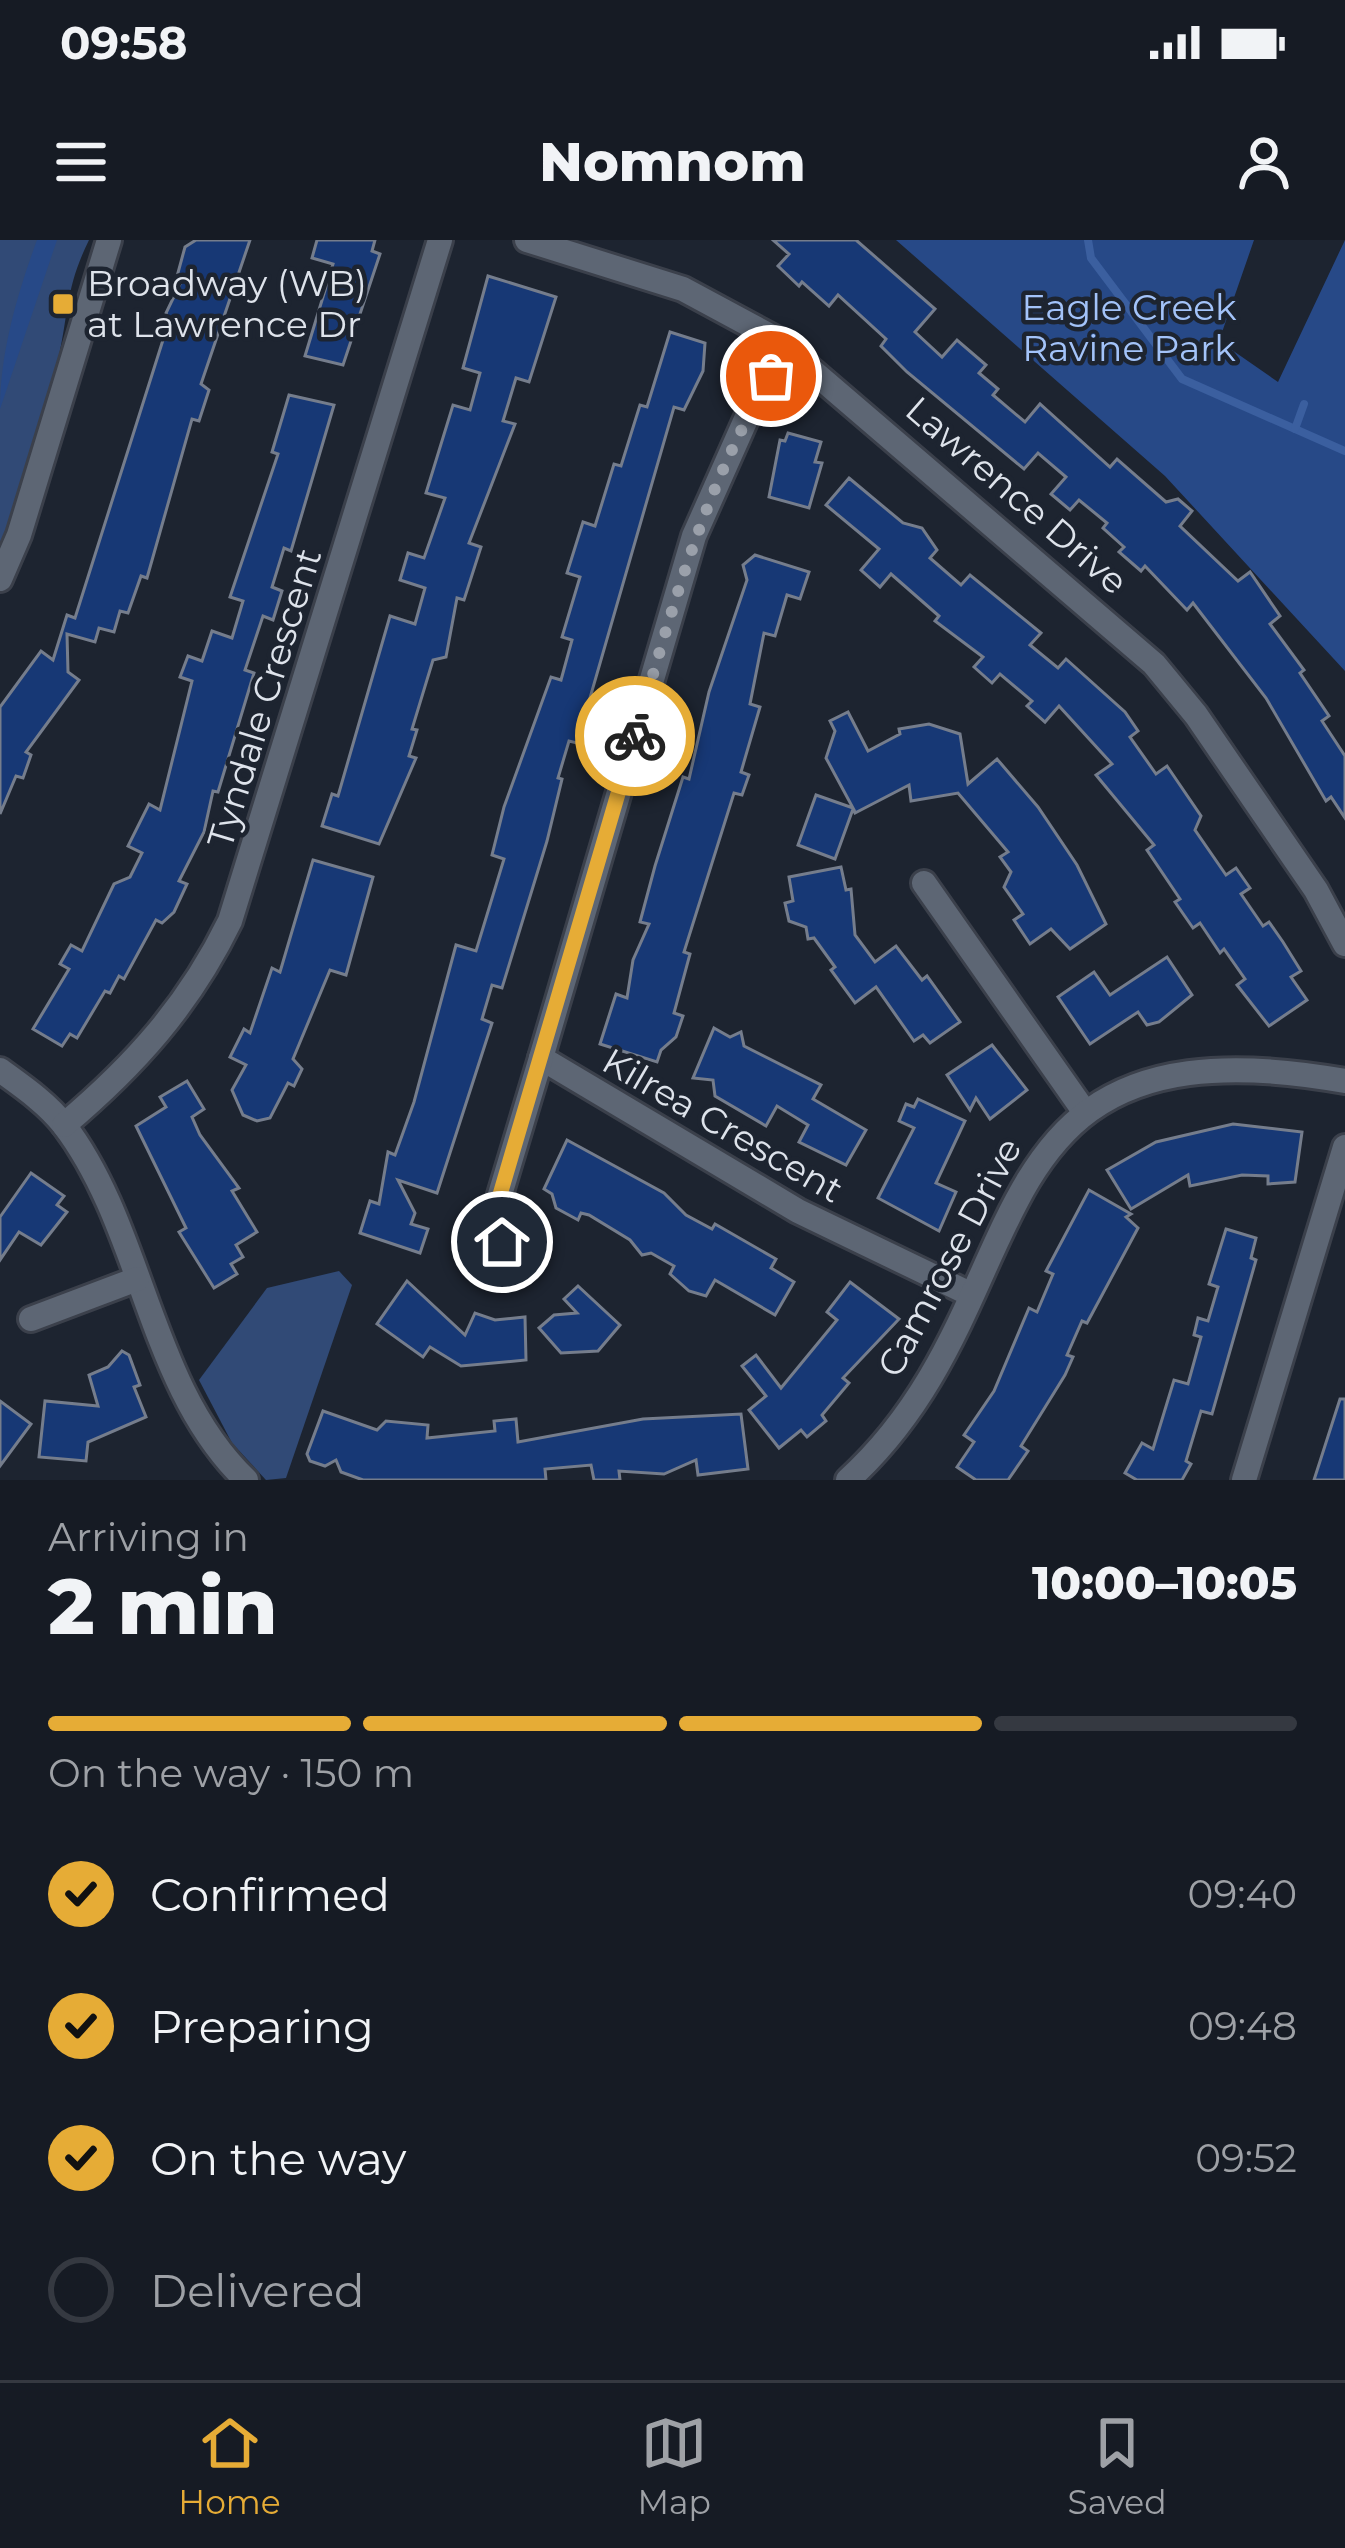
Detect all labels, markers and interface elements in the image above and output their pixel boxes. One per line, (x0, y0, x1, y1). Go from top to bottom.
text: 09:58 (60, 15, 188, 70)
icon: menu (48, 129, 114, 195)
text: Nomnom (539, 129, 806, 195)
icon: person (1231, 129, 1297, 195)
place label: Broadway (WB) at Lawrence Dr (87, 261, 367, 346)
park label: Eagle Creek Ravine Park (1021, 285, 1237, 370)
marker: Broadway (WB) at Lawrence Dr (50, 291, 76, 317)
pin (720, 325, 822, 427)
icon: bag (738, 343, 804, 409)
street label: Lawrence Drive (897, 387, 1137, 603)
street label: Tyndale Crescent (198, 543, 330, 853)
courier (575, 676, 695, 796)
icon: bike (602, 703, 668, 769)
street label: Kilrea Crescent (595, 1038, 851, 1212)
street label: Camrose Drive (868, 1130, 1030, 1384)
pin (451, 1191, 553, 1293)
icon: home (469, 1209, 535, 1275)
text: Arriving in (48, 1513, 249, 1561)
text: 10:00–10:05 (1032, 1555, 1297, 1610)
text: 2 min (48, 1558, 278, 1654)
text: On the way · 150 m (48, 1749, 414, 1797)
icon: check (48, 1861, 114, 1927)
text: Confirmed (150, 1867, 390, 1922)
text: 09:40 (1188, 1870, 1297, 1918)
icon: check (48, 1993, 114, 2059)
text: Preparing (150, 1999, 374, 2054)
text: 09:48 (1188, 2002, 1297, 2050)
icon: check (48, 2125, 114, 2191)
text: On the way (150, 2131, 406, 2186)
text: 09:52 (1195, 2134, 1297, 2182)
text: Delivered (150, 2263, 365, 2318)
tab: Home (178, 2410, 281, 2522)
tab: Map (637, 2410, 711, 2522)
tab: Saved (1068, 2410, 1167, 2522)

